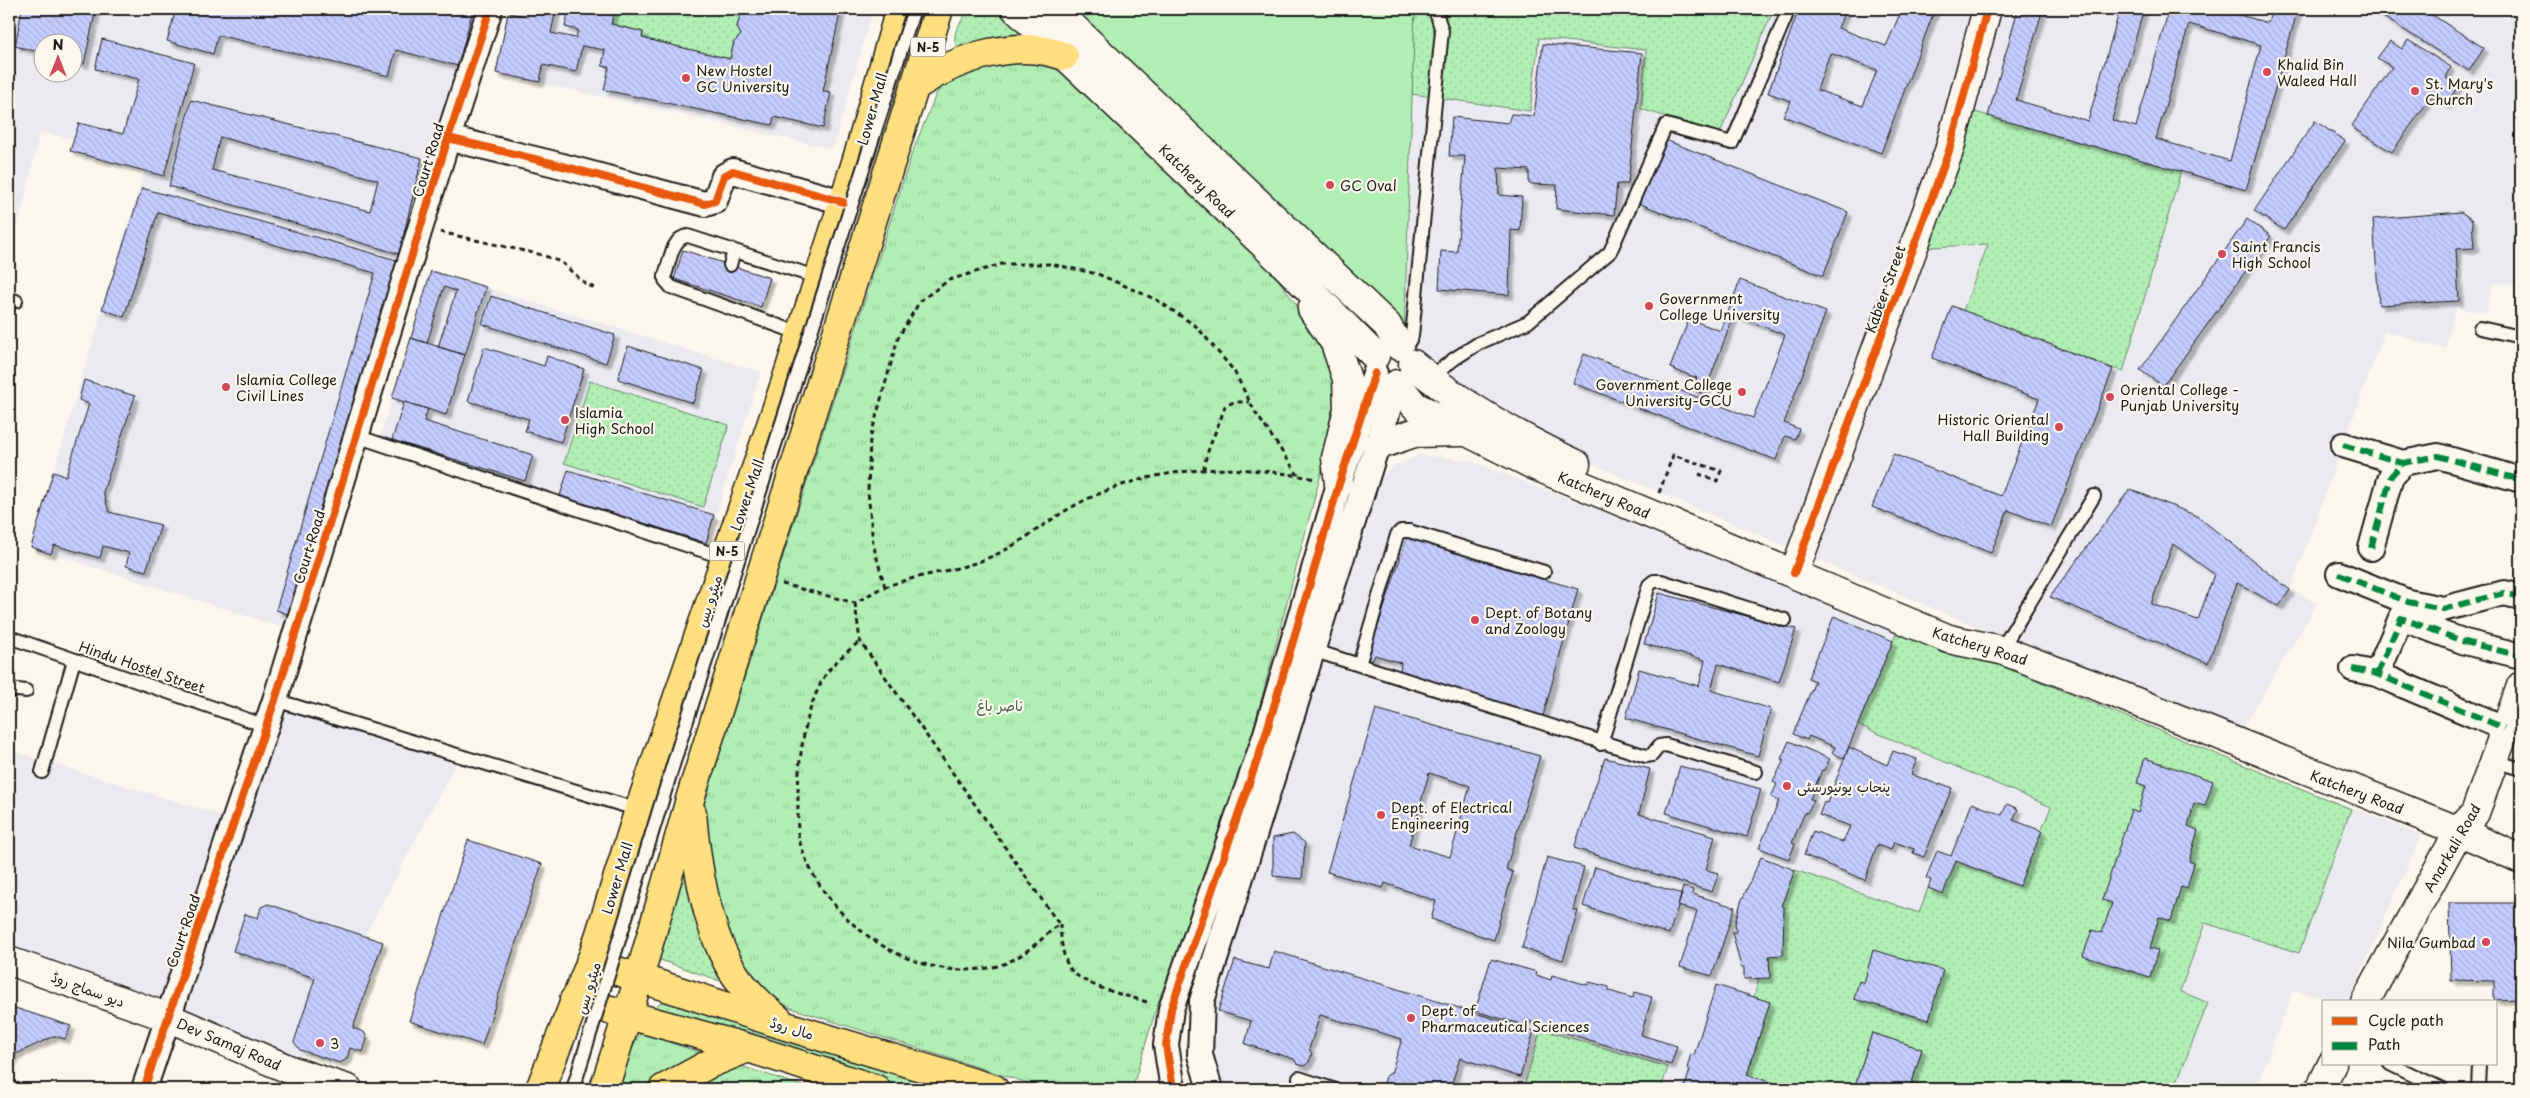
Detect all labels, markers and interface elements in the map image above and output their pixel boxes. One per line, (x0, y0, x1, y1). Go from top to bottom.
north arrow (32, 32, 82, 82)
text: N (52, 34, 64, 55)
road number: N-5 (910, 38, 946, 56)
place label: Khalid Bin Waleed Hall (2277, 54, 2357, 91)
place label: New Hostel GC University (696, 60, 790, 97)
marker: Khalid Bin Waleed Hall (2261, 66, 2273, 78)
street label: Lower Mall (852, 70, 892, 148)
marker: New Hostel GC University (680, 72, 692, 84)
place label: St. Mary's Church (2425, 73, 2493, 110)
marker: St. Mary's Church (2409, 85, 2421, 97)
street label: Court Road (407, 120, 449, 200)
street label: Katchery Road (1154, 139, 1240, 223)
place label: GC Oval (1340, 175, 1397, 196)
marker: GC Oval (1324, 179, 1336, 191)
place label: Saint Francis High School (2232, 236, 2320, 273)
street label: Kabeer Street (1859, 242, 1911, 336)
marker: Saint Francis High School (2216, 248, 2228, 260)
place label: Government College University (1659, 288, 1780, 325)
marker: Government College University (1643, 300, 1655, 312)
place label: Islamia College Civil Lines (236, 369, 337, 406)
place label: Government College University-GCU (1596, 374, 1732, 411)
place label: Oriental College - Punjab University (2120, 379, 2239, 416)
marker: Islamia College Civil Lines (220, 381, 232, 393)
marker: Government College University-GCU (1736, 386, 1748, 398)
marker: Oriental College - Punjab University (2104, 391, 2116, 403)
place label: Islamia High School (575, 402, 654, 439)
place label: Historic Oriental Hall Building (1937, 409, 2049, 446)
marker: Islamia High School (559, 414, 571, 426)
marker: Historic Oriental Hall Building (2053, 421, 2065, 433)
street label: Lower Mall (725, 456, 769, 534)
street label: Katchery Road (1555, 466, 1653, 524)
street label: Court Road (288, 507, 330, 587)
road number: N-5 (710, 542, 744, 560)
street label: میٹرو بس (691, 572, 727, 630)
place label: Dept. of Botany and Zoology (1485, 602, 1592, 639)
marker: Dept. of Botany and Zoology (1469, 614, 1481, 626)
street label: Katchery Road (1930, 622, 2030, 670)
street label: Hindu Hostel Street (76, 636, 208, 699)
park label: ناصر باغ (976, 695, 1024, 716)
street label: Katchery Road (2307, 765, 2407, 819)
place label: پنجاب یونیورسٹی (1797, 776, 1890, 797)
marker: پنجاب یونیورسٹی (1781, 780, 1793, 792)
place label: Dept. of Electrical Engineering (1391, 797, 1512, 834)
street label: Anarkali Road (2418, 800, 2486, 896)
marker: Dept. of Electrical Engineering (1375, 809, 1387, 821)
street label: Lower Mall (596, 839, 638, 917)
street label: Court Road (161, 891, 205, 971)
place label: Nila Gumbad (2387, 932, 2476, 953)
marker: Nila Gumbad (2480, 936, 2492, 948)
street label: میٹرو بس (570, 959, 606, 1017)
street label: دیو سماج روڈ (48, 966, 128, 1012)
place label: Dept. of Pharmaceutical Sciences (1421, 1000, 1589, 1037)
legend (2322, 1000, 2498, 1066)
text: Cycle path (2368, 1008, 2444, 1031)
street label: مال روڈ (768, 1011, 816, 1045)
marker: Dept. of Pharmaceutical Sciences (1405, 1012, 1417, 1024)
street label: Dev Samaj Road (174, 1013, 284, 1075)
text: Path (2368, 1032, 2400, 1055)
place label: 3 (330, 1033, 339, 1054)
marker: 3 (314, 1037, 326, 1049)

